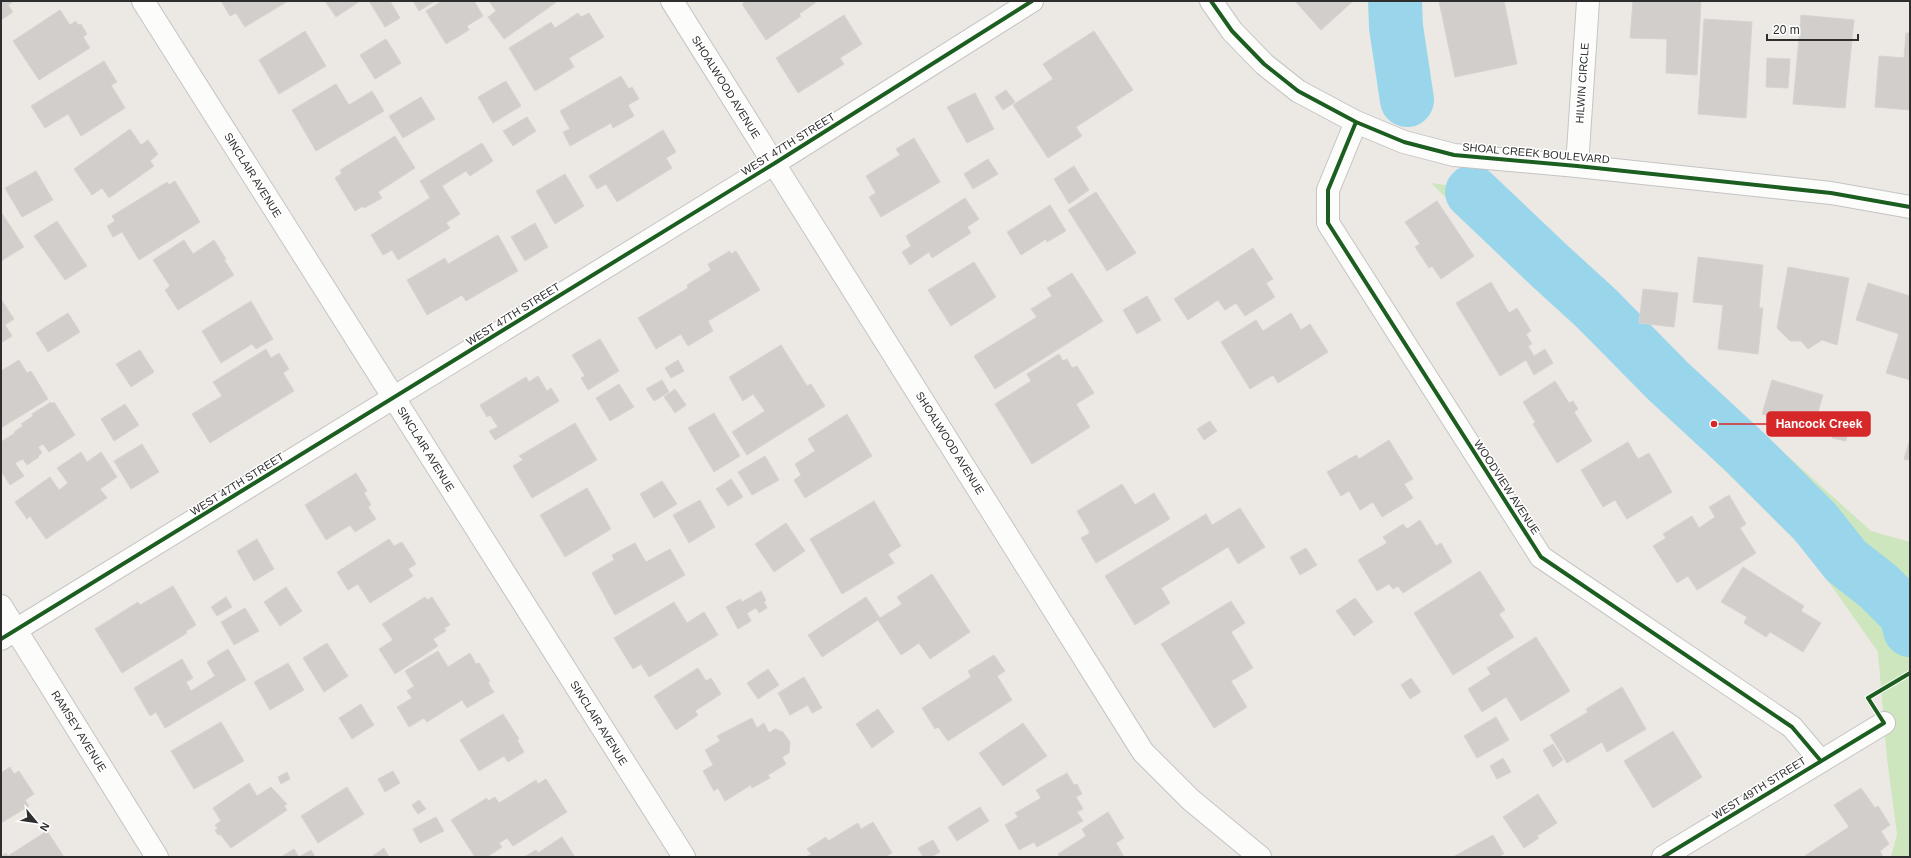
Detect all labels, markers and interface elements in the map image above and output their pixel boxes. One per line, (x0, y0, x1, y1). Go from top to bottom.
scale bar (1767, 16, 1858, 42)
text: 20 m (1773, 23, 1800, 37)
street label: SHOALWOOD AVENUE (689, 33, 763, 141)
street label: HILWIN CIRCLE (1573, 42, 1591, 124)
street label: WEST 47TH STREET (739, 110, 837, 178)
street label: SINCLAIR AVENUE (222, 130, 284, 220)
street label: SHOAL CREEK BOULEVARD (1462, 141, 1610, 165)
street label: WEST 47TH STREET (464, 280, 562, 348)
street label: SHOALWOOD AVENUE (913, 389, 987, 497)
street label: SINCLAIR AVENUE (395, 404, 457, 494)
callout: Hancock Creek (1767, 412, 1870, 436)
text: Hancock Creek (1776, 417, 1863, 431)
street label: WOODVIEW AVENUE (1472, 437, 1542, 537)
street label: WEST 47TH STREET (188, 450, 286, 518)
street label: SINCLAIR AVENUE (568, 678, 630, 768)
street label: RAMSEY AVENUE (49, 688, 109, 774)
street label: WEST 49TH STREET (1710, 754, 1808, 822)
north arrow (16, 802, 56, 842)
text: N (38, 820, 52, 833)

